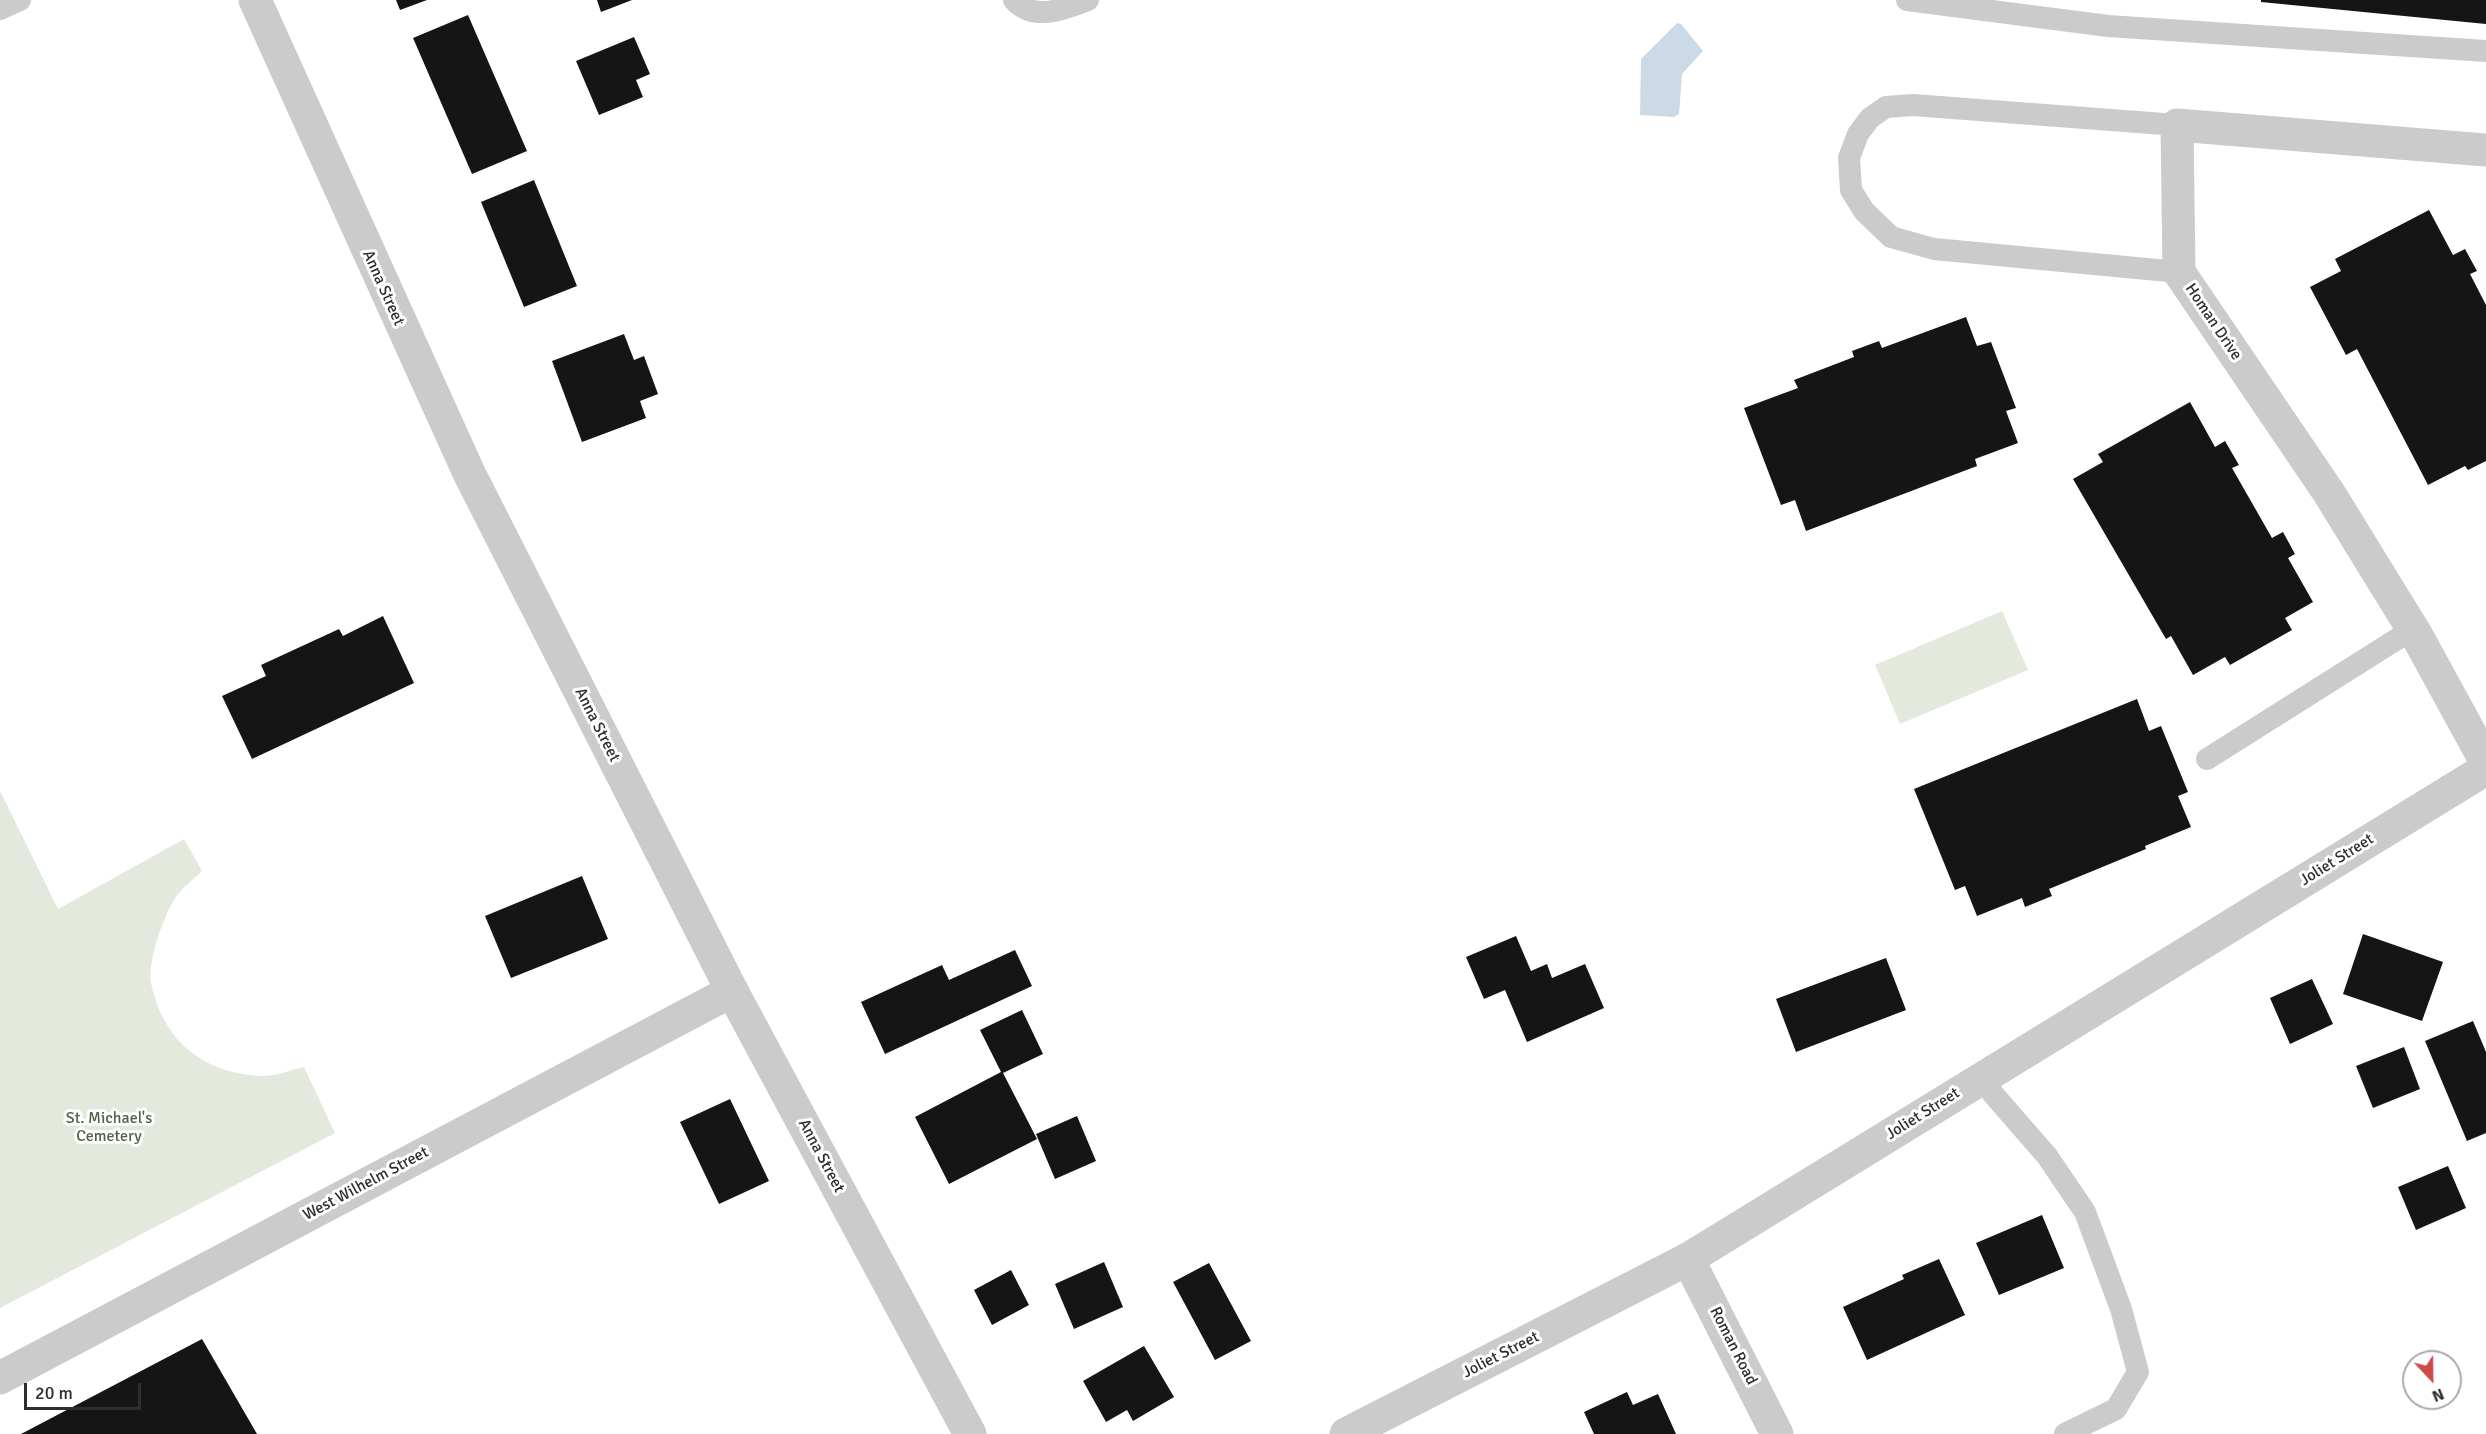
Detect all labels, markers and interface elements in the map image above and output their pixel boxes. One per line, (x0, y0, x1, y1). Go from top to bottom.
street label: Anna Street (358, 247, 408, 329)
street label: Homan Drive (2180, 280, 2246, 364)
street label: Anna Street (570, 685, 624, 765)
street label: Joliet Street (2297, 830, 2377, 890)
street label: Joliet Street (1883, 1084, 1963, 1144)
park label: St. Michael's Cemetery (66, 1109, 152, 1147)
street label: Anna Street (794, 1116, 848, 1196)
street label: West Wilhelm Street (300, 1143, 432, 1225)
street label: Roman Road (1705, 1304, 1761, 1388)
street label: Joliet Street (1460, 1328, 1542, 1382)
north arrow (2402, 1350, 2462, 1410)
scale bar (27, 1371, 144, 1409)
text: 20 m (35, 1382, 73, 1404)
text: N (2429, 1383, 2447, 1406)

